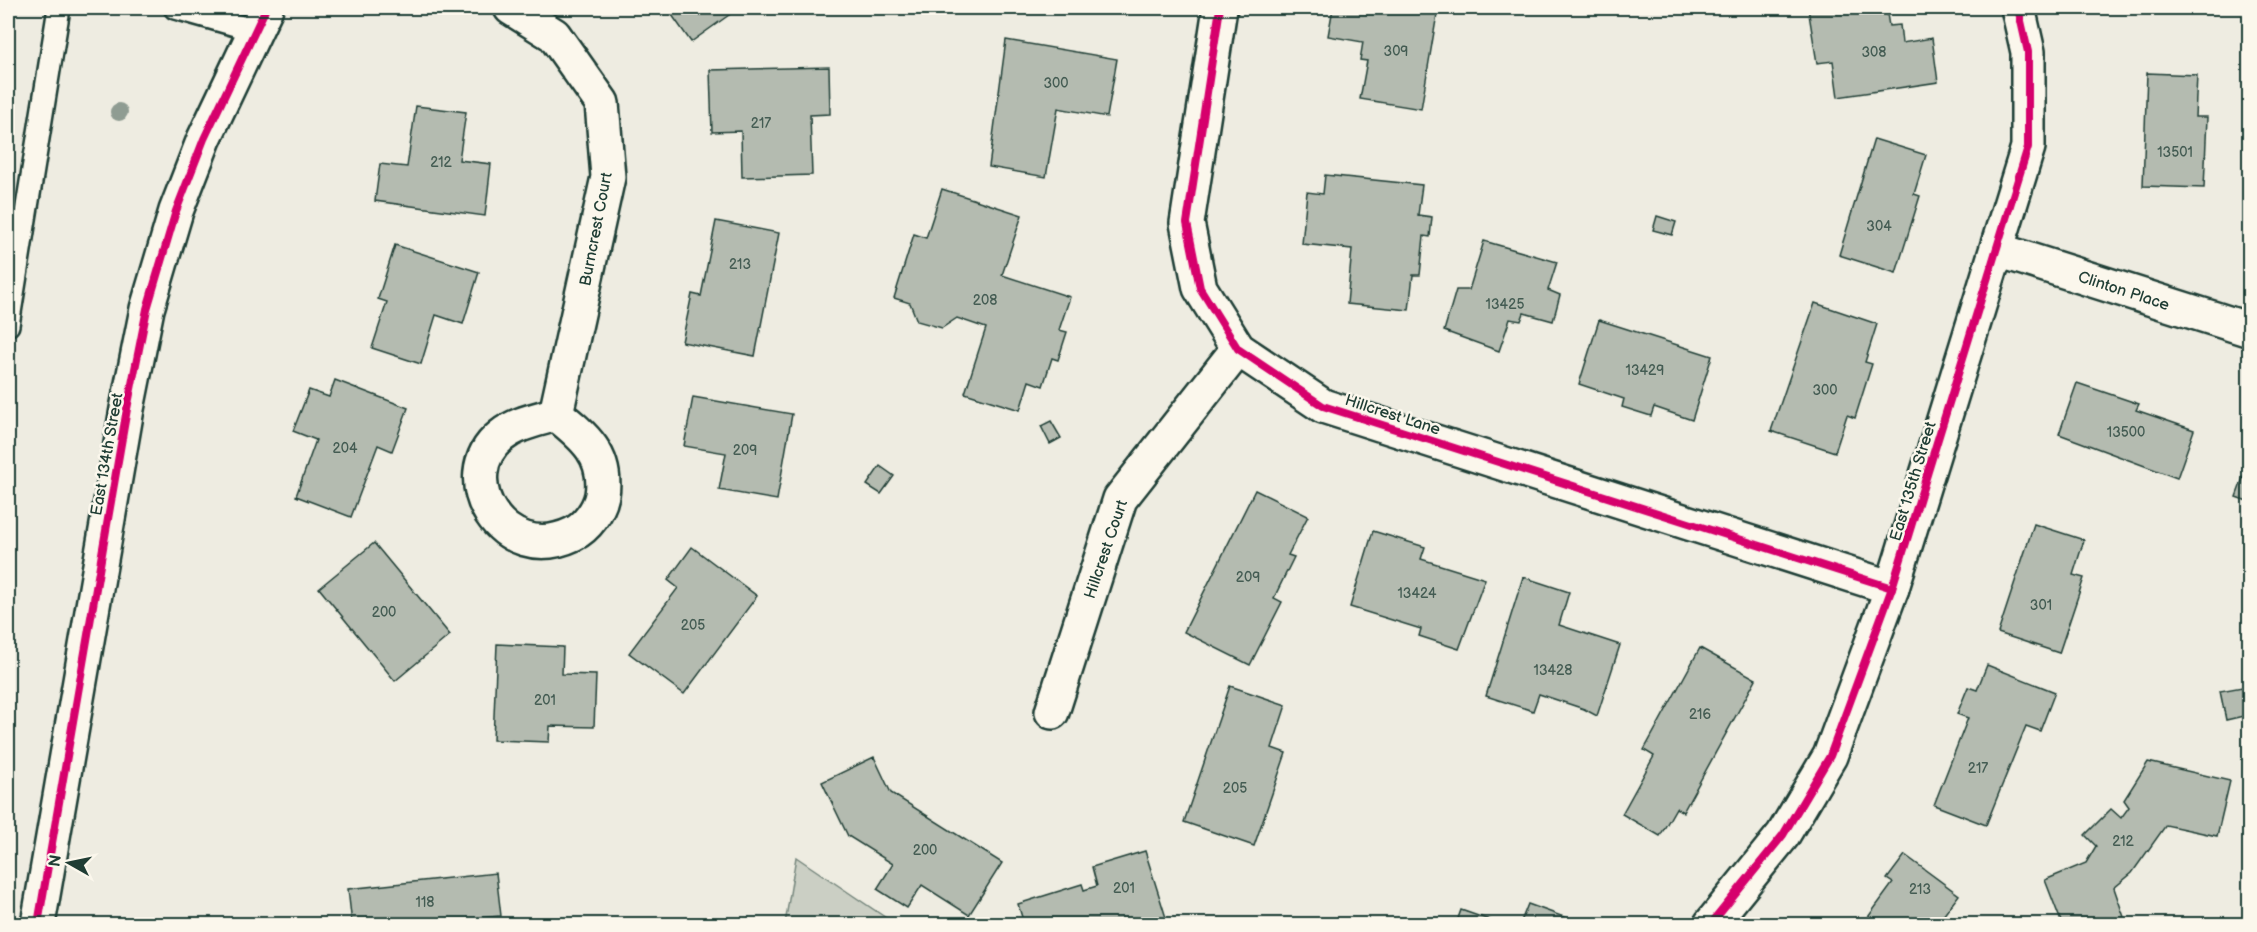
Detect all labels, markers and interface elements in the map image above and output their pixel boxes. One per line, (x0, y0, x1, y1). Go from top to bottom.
house number: 309 (1384, 43, 1408, 60)
house number: 308 (1861, 44, 1887, 61)
house number: 300 (1043, 75, 1069, 92)
house number: 217 (751, 115, 771, 132)
house number: 13501 (2157, 144, 2193, 161)
house number: 212 (430, 154, 453, 171)
street label: Burncrest Court (576, 171, 617, 288)
house number: 304 (1866, 218, 1892, 235)
house number: 213 (729, 256, 751, 273)
street label: Clinton Place (2075, 268, 2172, 315)
house number: 208 (973, 292, 997, 309)
house number: 13425 (1486, 296, 1524, 313)
house number: 13429 (1626, 362, 1664, 379)
house number: 300 (1812, 382, 1838, 399)
street label: East 134th Street (87, 391, 128, 517)
street label: Hillcrest Lane (1342, 391, 1443, 440)
street label: East 135th Street (1886, 419, 1941, 543)
house number: 13500 (2107, 424, 2145, 441)
house number: 204 (332, 440, 358, 457)
house number: 209 (733, 442, 757, 459)
street label: Hillcrest Court (1081, 498, 1132, 601)
house number: 209 (1236, 569, 1260, 586)
house number: 13424 (1397, 585, 1437, 602)
house number: 301 (2030, 597, 2052, 614)
house number: 200 (372, 604, 396, 621)
house number: 205 (681, 617, 705, 634)
house number: 13428 (1534, 662, 1573, 679)
house number: 201 (534, 692, 556, 709)
house number: 216 (1689, 706, 1711, 723)
house number: 217 (1968, 760, 1988, 777)
house number: 205 (1223, 780, 1247, 797)
north arrow (39, 833, 99, 893)
house number: 212 (2112, 833, 2135, 850)
house number: 200 (913, 842, 937, 859)
text: N (45, 853, 66, 868)
house number: 201 (1113, 880, 1135, 897)
house number: 213 (1909, 881, 1931, 898)
house number: 118 (416, 894, 435, 911)

